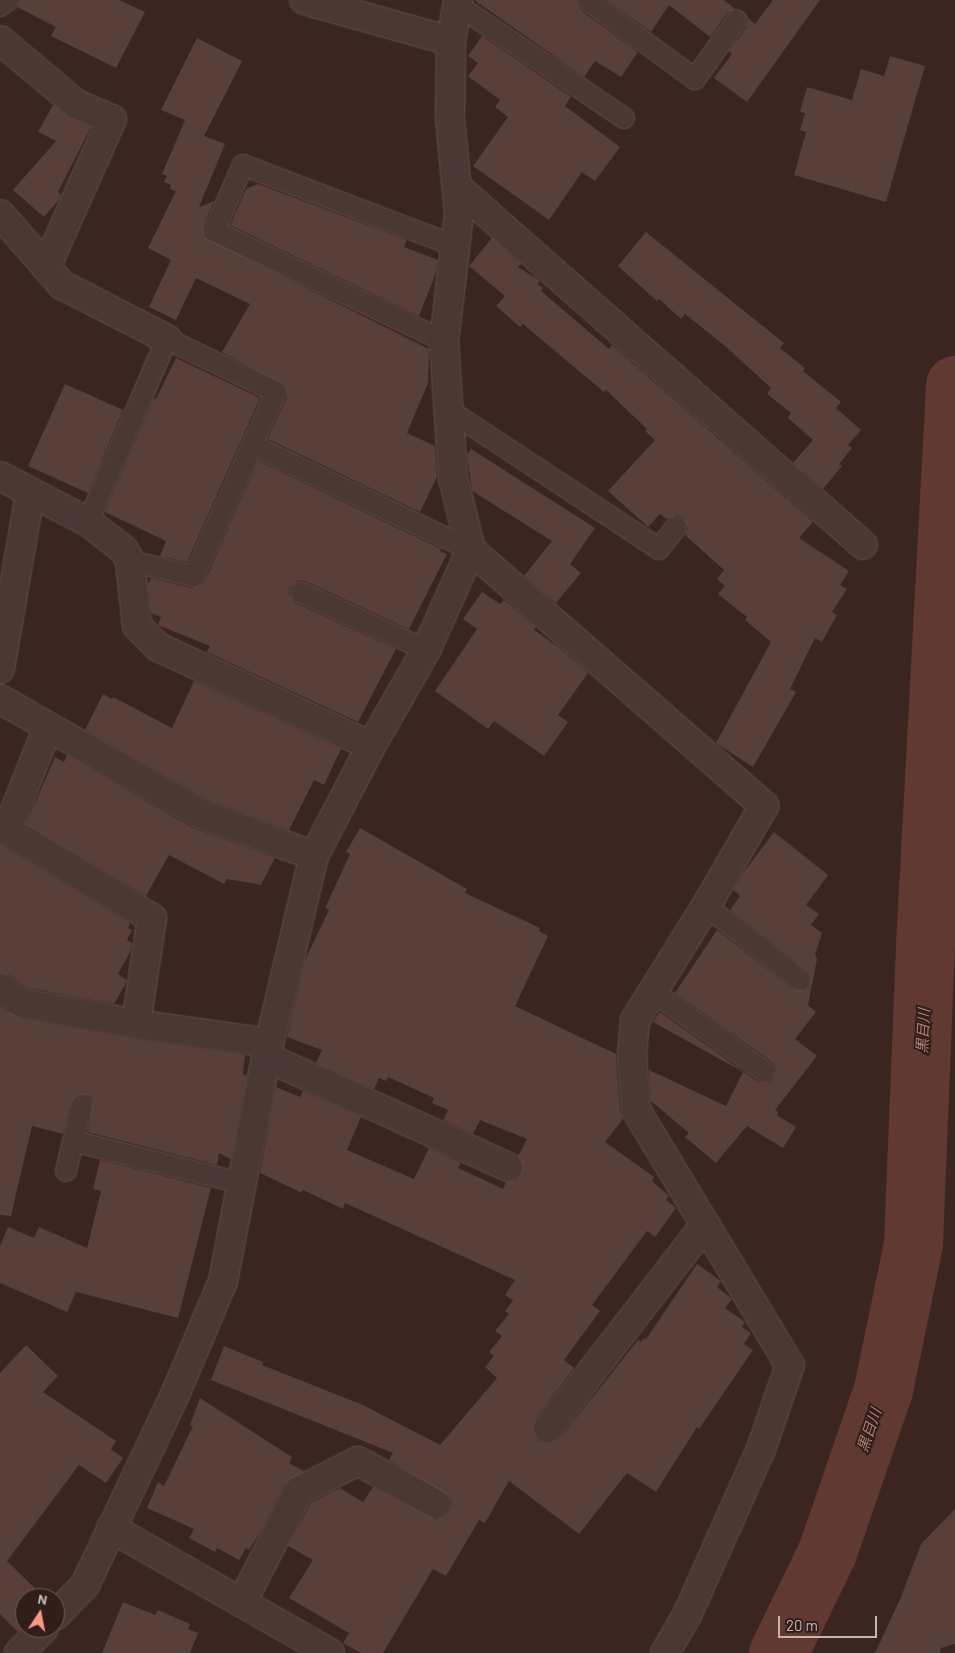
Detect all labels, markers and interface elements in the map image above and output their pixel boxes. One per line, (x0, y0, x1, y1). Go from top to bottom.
water label: 黒目川 (913, 1008, 933, 1054)
water label: 黒目川 (853, 1406, 885, 1454)
north arrow (15, 1588, 65, 1638)
text: N (37, 1590, 49, 1608)
scale bar (780, 1606, 879, 1638)
text: 20 m (786, 1616, 818, 1634)

